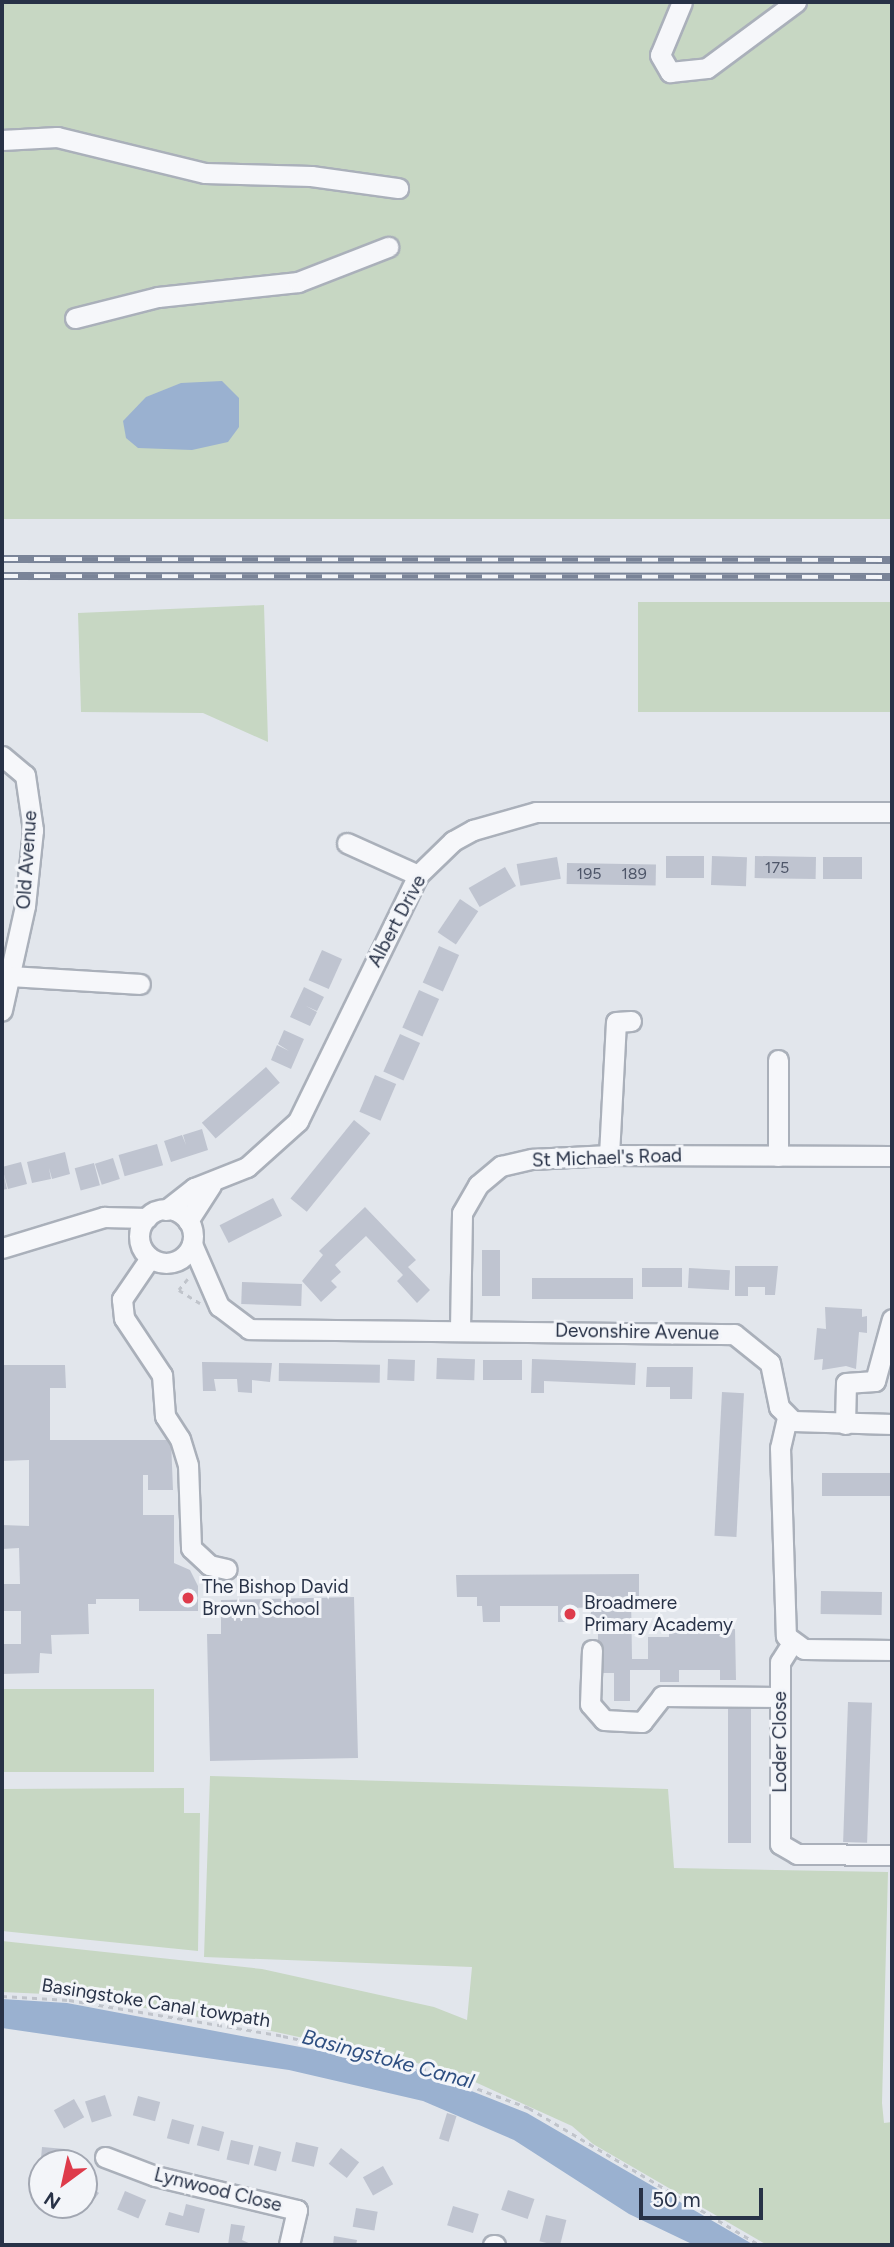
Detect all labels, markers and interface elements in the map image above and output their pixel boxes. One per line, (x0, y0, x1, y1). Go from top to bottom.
street label: Old Avenue (12, 810, 42, 910)
house number: 175 (765, 858, 789, 878)
house number: 195 (577, 864, 601, 884)
house number: 189 (621, 864, 647, 884)
street label: Albert Drive (363, 871, 431, 971)
street label: St Michael's Road (532, 1144, 682, 1172)
street label: Devonshire Avenue (555, 1319, 719, 1345)
place label: The Bishop David Brown School (202, 1576, 349, 1620)
marker: The Bishop David Brown School (180, 1590, 196, 1606)
place label: Broadmere Primary Academy (584, 1592, 733, 1636)
marker: Broadmere Primary Academy (562, 1606, 578, 1622)
street label: Loder Close (769, 1691, 791, 1793)
street label: Basingstoke Canal towpath (40, 1974, 272, 2032)
water label: Basingstoke Canal (299, 2024, 477, 2094)
north arrow (28, 2149, 98, 2219)
street label: Lynwood Close (152, 2163, 284, 2217)
scale bar (642, 2174, 766, 2218)
text: N (40, 2187, 65, 2214)
text: 50 m (652, 2187, 701, 2212)

